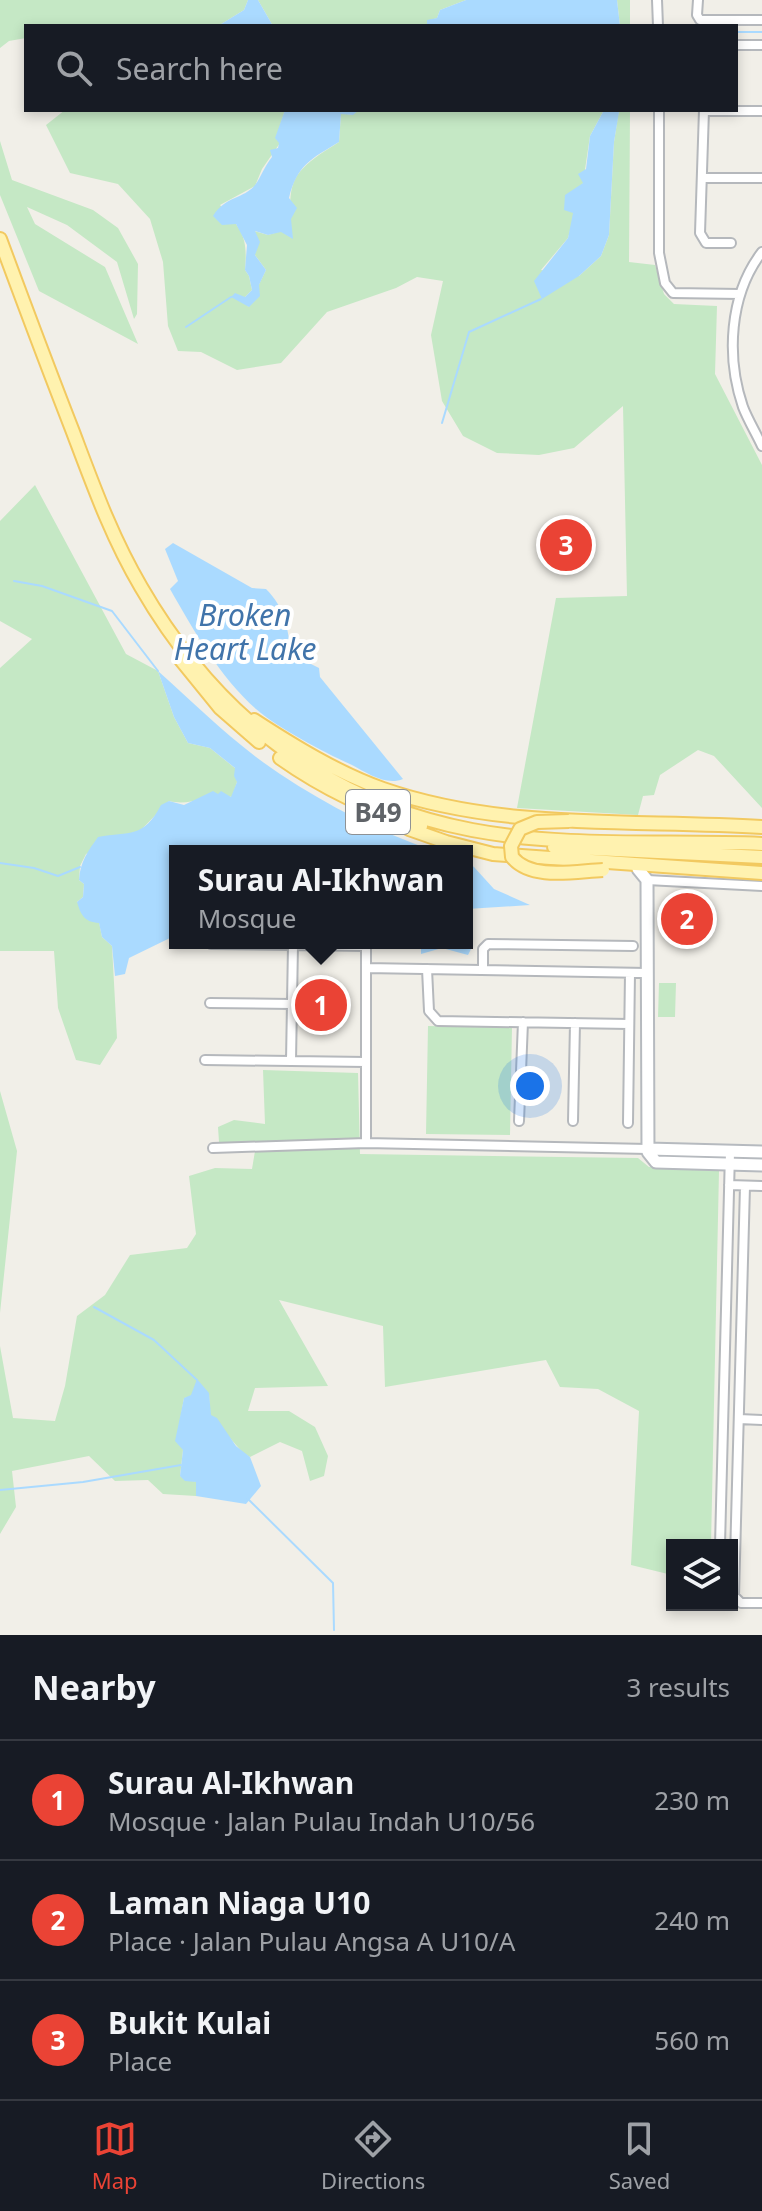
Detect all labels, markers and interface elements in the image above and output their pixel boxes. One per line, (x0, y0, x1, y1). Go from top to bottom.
search box (24, 24, 738, 112)
icon: search (52, 46, 96, 90)
text: Search here (116, 48, 283, 89)
pin: 3 (540, 515, 592, 575)
water label: Broken Heart Lake (174, 594, 316, 669)
road number: B49 (346, 790, 410, 834)
popup (169, 845, 473, 949)
text: Surau Al-Ikhwan (198, 859, 444, 900)
pin: 2 (661, 889, 713, 949)
text: Mosque (198, 900, 296, 936)
pin: 1 (295, 975, 347, 1035)
your location (510, 1066, 550, 1106)
map controls (666, 1539, 738, 1611)
button: layers (666, 1539, 738, 1611)
text: Nearby (32, 1664, 156, 1710)
text: 3 results (626, 1669, 730, 1705)
text: Surau Al-Ikhwan (108, 1762, 354, 1803)
text: 1 (51, 1782, 65, 1818)
text: 230 m (654, 1782, 730, 1818)
text: Mosque · Jalan Pulau Indah U10/56 (108, 1803, 535, 1839)
text: Laman Niaga U10 (108, 1882, 370, 1923)
text: 2 (51, 1902, 65, 1938)
text: 240 m (654, 1902, 730, 1938)
text: Place · Jalan Pulau Angsa A U10/A (108, 1923, 515, 1959)
text: Bukit Kulai (108, 2002, 271, 2043)
text: 3 (51, 2022, 65, 2058)
text: 560 m (654, 2022, 730, 2058)
text: Place (108, 2043, 172, 2079)
tab: Map (92, 2117, 138, 2195)
tab: Directions (321, 2117, 425, 2195)
tab: Saved (609, 2117, 670, 2195)

